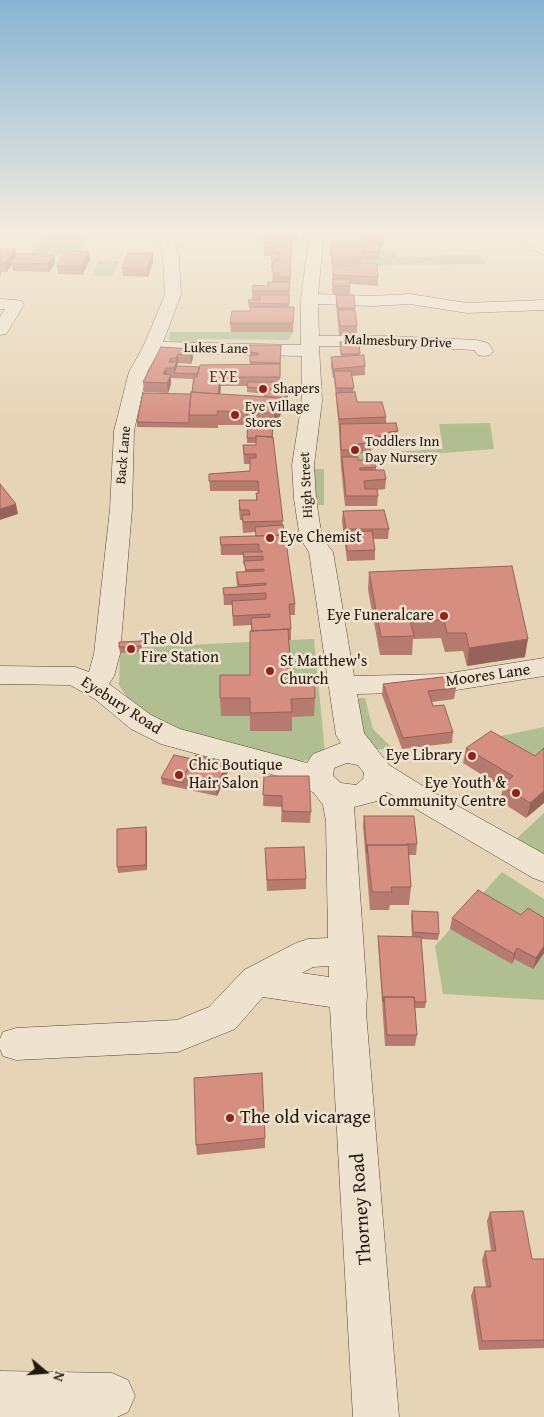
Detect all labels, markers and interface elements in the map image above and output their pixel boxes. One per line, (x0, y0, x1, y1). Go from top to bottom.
street label: Malmesbury Drive (344, 332, 452, 352)
street label: Lukes Lane (184, 340, 248, 358)
district label: EYE (209, 368, 239, 388)
place label: Shapers (273, 381, 320, 397)
marker: Shapers (257, 383, 269, 395)
place label: Eye Village Stores (245, 399, 310, 432)
marker: Eye Village Stores (229, 409, 241, 421)
street label: Back Lane (113, 425, 135, 485)
place label: Toddlers Inn Day Nursery (365, 434, 439, 467)
marker: Toddlers Inn Day Nursery (349, 444, 361, 456)
street label: High Street (297, 451, 317, 519)
place label: Eye Chemist (280, 528, 362, 548)
marker: Eye Chemist (264, 532, 276, 544)
place label: Eye Funeralcare (327, 606, 434, 626)
marker: Eye Funeralcare (438, 610, 450, 622)
place label: The Old Fire Station (141, 630, 219, 668)
marker: The Old Fire Station (125, 643, 137, 655)
place label: St Matthew's Church (280, 652, 367, 690)
street label: Moores Lane (445, 661, 531, 691)
marker: St Matthew's Church (264, 665, 276, 677)
street label: Eyebury Road (77, 673, 165, 739)
place label: Eye Library (386, 746, 462, 766)
marker: Eye Library (466, 750, 478, 762)
place label: Chic Boutique Hair Salon (189, 756, 282, 794)
marker: Chic Boutique Hair Salon (173, 769, 185, 781)
place label: Eye Youth & Community Centre (379, 774, 506, 812)
marker: Eye Youth & Community Centre (510, 787, 522, 799)
place label: The old vicarage (240, 1107, 371, 1129)
marker: The old vicarage (224, 1112, 236, 1124)
street label: Thorney Road (347, 1152, 377, 1266)
north arrow (20, 1347, 70, 1397)
text: N (48, 1369, 70, 1384)

